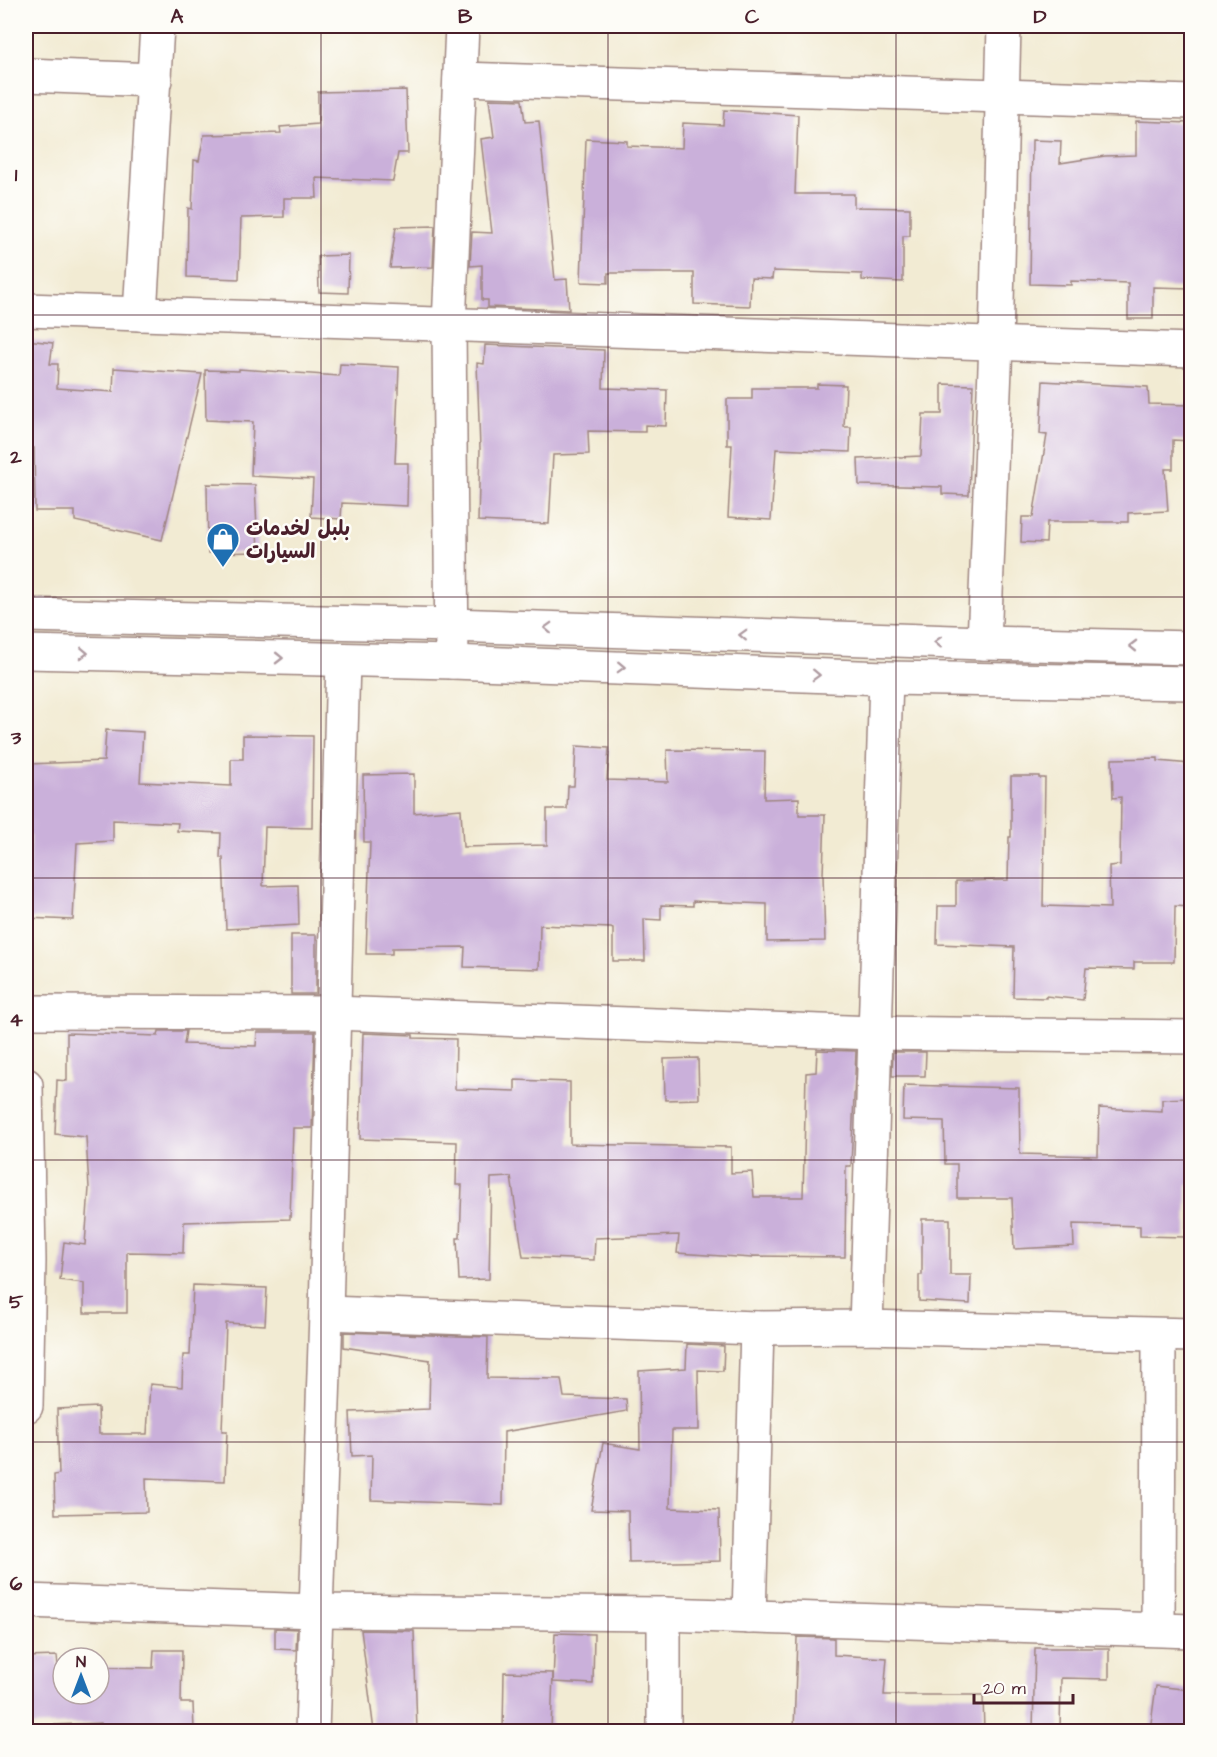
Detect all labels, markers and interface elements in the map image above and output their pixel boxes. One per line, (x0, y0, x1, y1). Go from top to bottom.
text: A (171, 3, 184, 31)
text: B (458, 3, 473, 31)
text: C (745, 3, 760, 31)
text: D (1034, 3, 1047, 31)
text: 1 (15, 161, 18, 189)
text: 2 (9, 443, 22, 471)
place label: بلبل لخدمات السيارات (246, 515, 350, 566)
shop icon: بلبل لخدمات السيارات (205, 521, 241, 568)
one-way arrow (544, 622, 553, 634)
one-way arrow (739, 628, 748, 641)
one-way arrow (934, 635, 943, 648)
one-way arrow (1129, 640, 1138, 653)
one-way arrow (79, 647, 88, 660)
one-way arrow (274, 652, 283, 665)
one-way arrow (616, 661, 625, 673)
one-way arrow (811, 668, 820, 681)
text: 3 (10, 724, 22, 752)
text: 4 (9, 1006, 23, 1034)
text: 5 (9, 1288, 24, 1316)
text: 6 (10, 1570, 23, 1598)
north arrow (51, 1646, 111, 1706)
text: N (76, 1651, 86, 1673)
scale bar (974, 1667, 1073, 1705)
text: 20 m (983, 1676, 1026, 1701)

